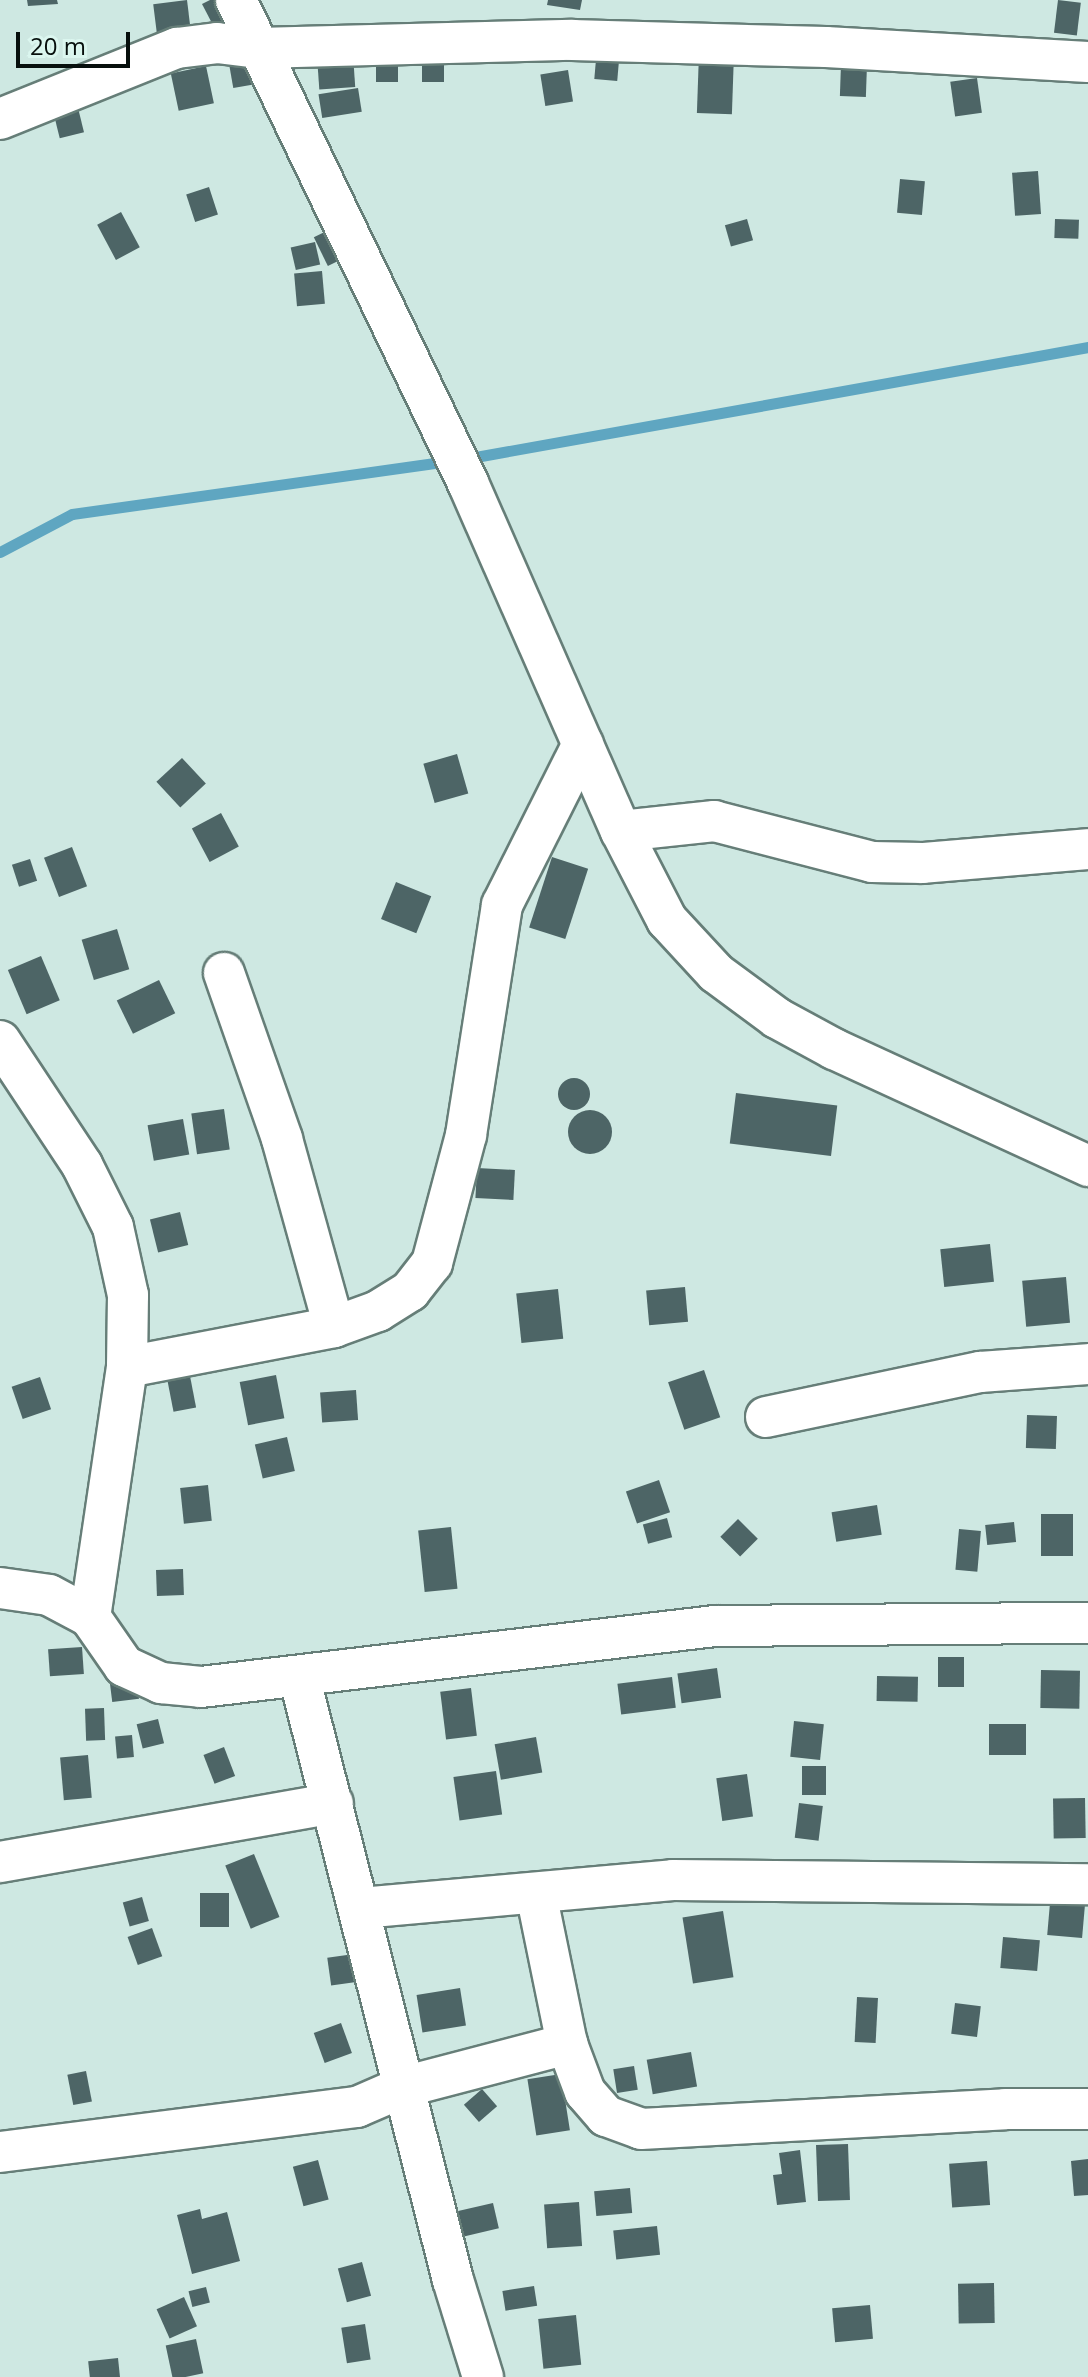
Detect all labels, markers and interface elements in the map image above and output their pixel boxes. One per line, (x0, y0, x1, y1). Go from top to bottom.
scale bar (20, 16, 134, 66)
text: 20 m (30, 29, 86, 62)

